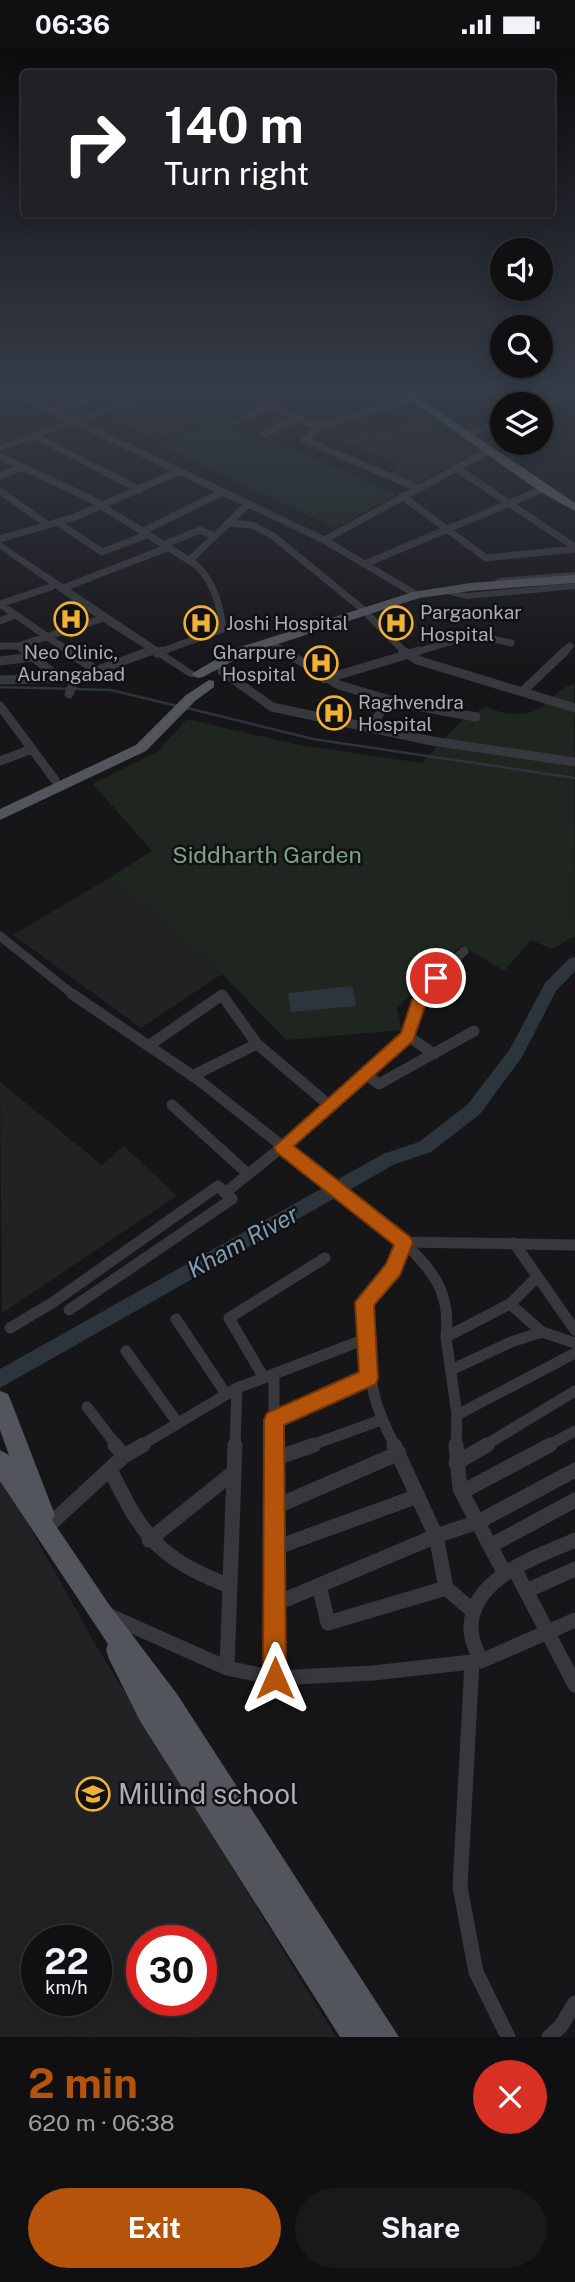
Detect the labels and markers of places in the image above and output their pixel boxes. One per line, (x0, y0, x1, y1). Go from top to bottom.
hospital icon: Neo Clinic, Aurangabad (52, 600, 90, 638)
place label: Pargaonkar Hospital (420, 601, 522, 645)
hospital icon: Joshi Hospital (182, 604, 220, 642)
hospital icon: Pargaonkar Hospital (377, 604, 415, 642)
place label: Joshi Hospital (226, 612, 348, 634)
place label: Neo Clinic, Aurangabad (17, 641, 125, 685)
place label: Gharpure Hospital (213, 641, 296, 685)
hospital icon: Gharpure Hospital (302, 644, 340, 682)
place label: Raghvendra Hospital (358, 691, 464, 735)
hospital icon: Raghvendra Hospital (315, 694, 353, 732)
pin (406, 948, 466, 1008)
school or university icon: Millind school (74, 1775, 112, 1813)
place label: Millind school (118, 1777, 299, 1810)

